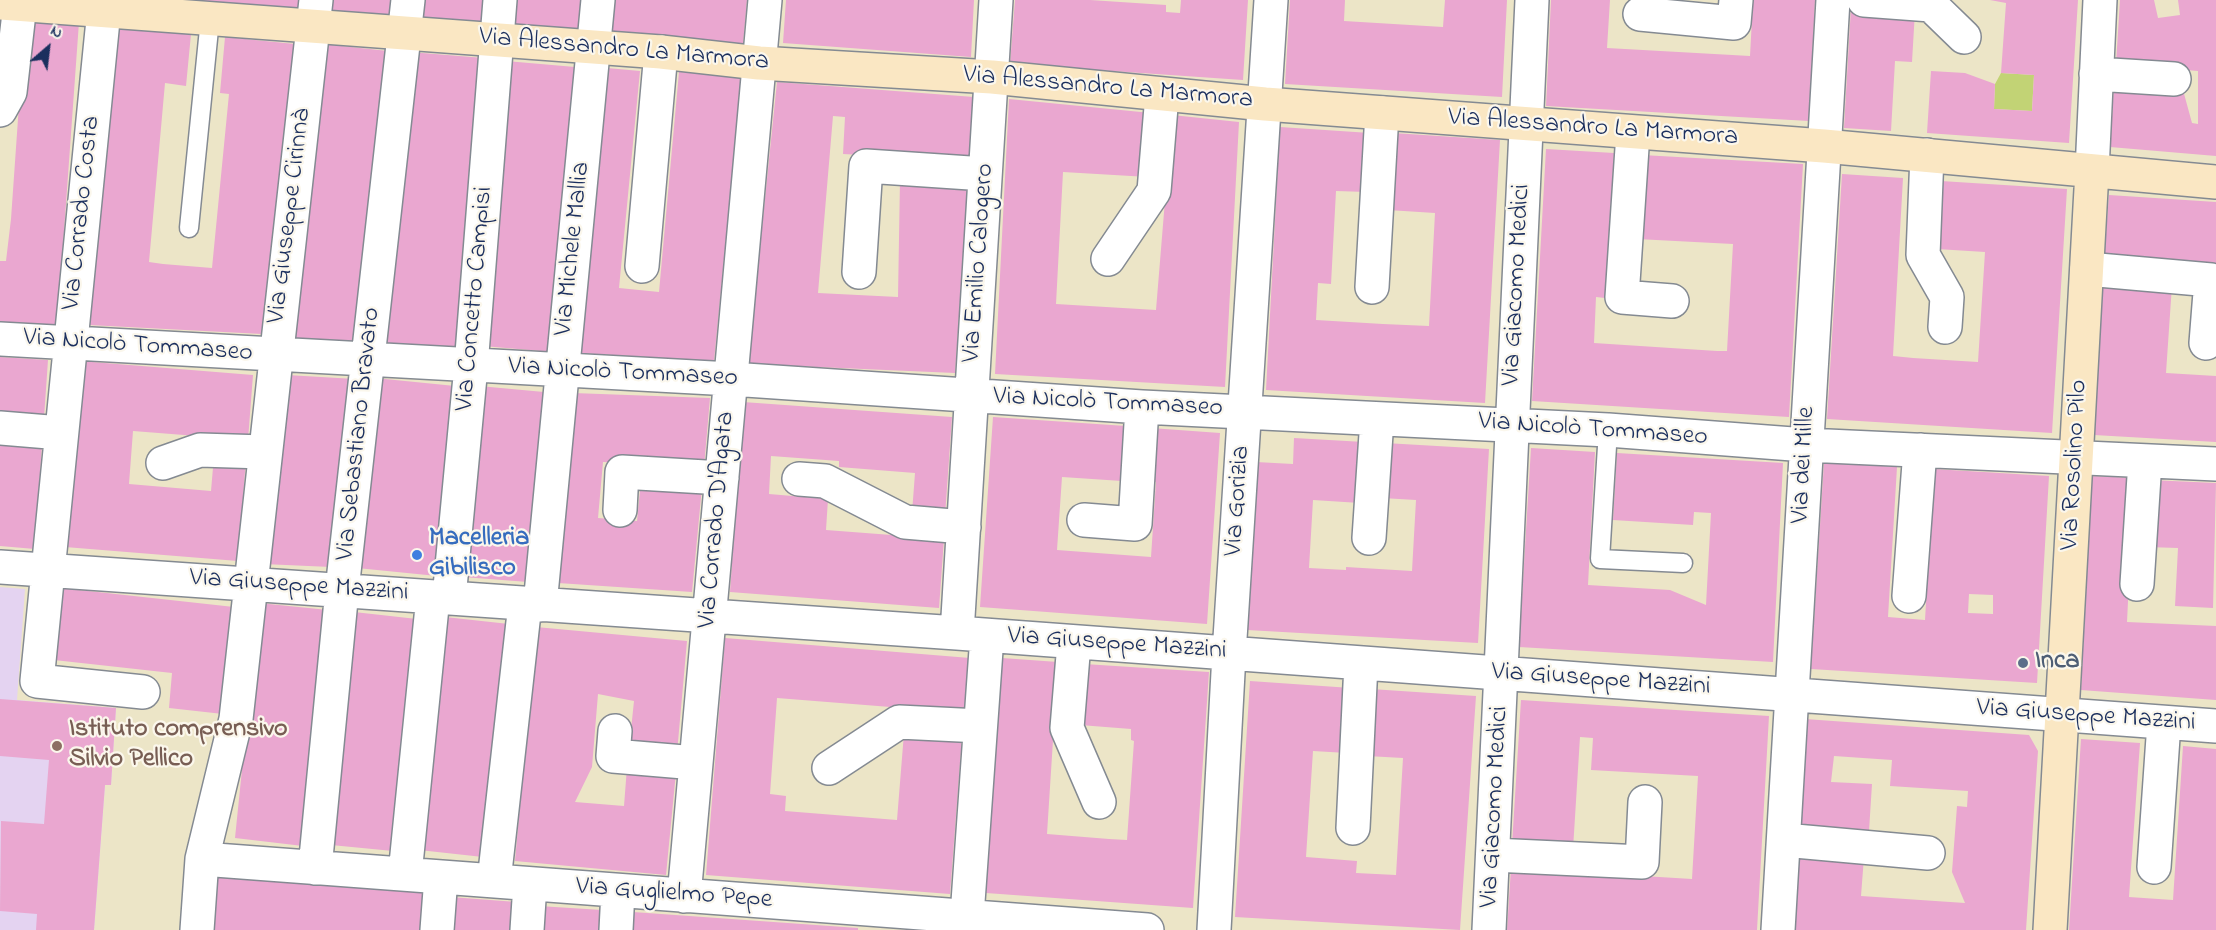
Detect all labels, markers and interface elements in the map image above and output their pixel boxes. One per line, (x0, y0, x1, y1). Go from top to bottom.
north arrow (18, 18, 78, 78)
text: N (46, 19, 67, 45)
street label: Via Alessandro La Marmora (478, 23, 770, 79)
street label: Via Alessandro La Marmora (962, 61, 1254, 117)
street label: Via Alessandro La Marmora (1447, 103, 1739, 155)
street label: Via Giuseppe Cirinnà (262, 107, 320, 325)
street label: Via Corrado Costa (57, 114, 109, 312)
street label: Via Michele Mallia (549, 161, 599, 337)
street label: Via Emilio Calogero (957, 162, 1003, 364)
street label: Via Giacomo Medici (1497, 183, 1539, 387)
street label: Via Concetto Campisi (451, 185, 501, 413)
street label: Via Sebastiano Bravato (331, 306, 389, 562)
street label: Via Nicolò Tommaseo (22, 323, 254, 371)
street label: Via Nicolò Tommaseo (507, 352, 739, 396)
street label: Via Rosolino Pilo (2056, 379, 2096, 551)
street label: Via Nicolò Tommaseo (992, 382, 1224, 426)
street label: Via dei Mille (1786, 406, 1824, 524)
street label: Via Nicolò Tommaseo (1477, 407, 1709, 455)
street label: Via Corrado D'Agata (693, 410, 743, 630)
street label: Via Gorizia (1220, 445, 1258, 557)
place label: Macelleria Gibilisco (429, 524, 529, 586)
marker: Macelleria Gibilisco (410, 548, 424, 562)
street label: Via Giuseppe Mazzini (188, 564, 410, 610)
street label: Via Giuseppe Mazzini (1006, 622, 1228, 668)
place label: Inca (2035, 647, 2080, 679)
marker: Inca (2016, 656, 2030, 670)
street label: Via Giuseppe Mazzini (1490, 658, 1712, 704)
street label: Via Giuseppe Mazzini (1975, 694, 2197, 740)
street label: Via Giacomo Medici (1475, 705, 1517, 909)
place label: Istituto comprensivo Silvio Pellico (69, 715, 287, 776)
marker: Istituto comprensivo Silvio Pellico (50, 739, 64, 753)
street label: Via Guglielmo Pepe (575, 873, 773, 917)

